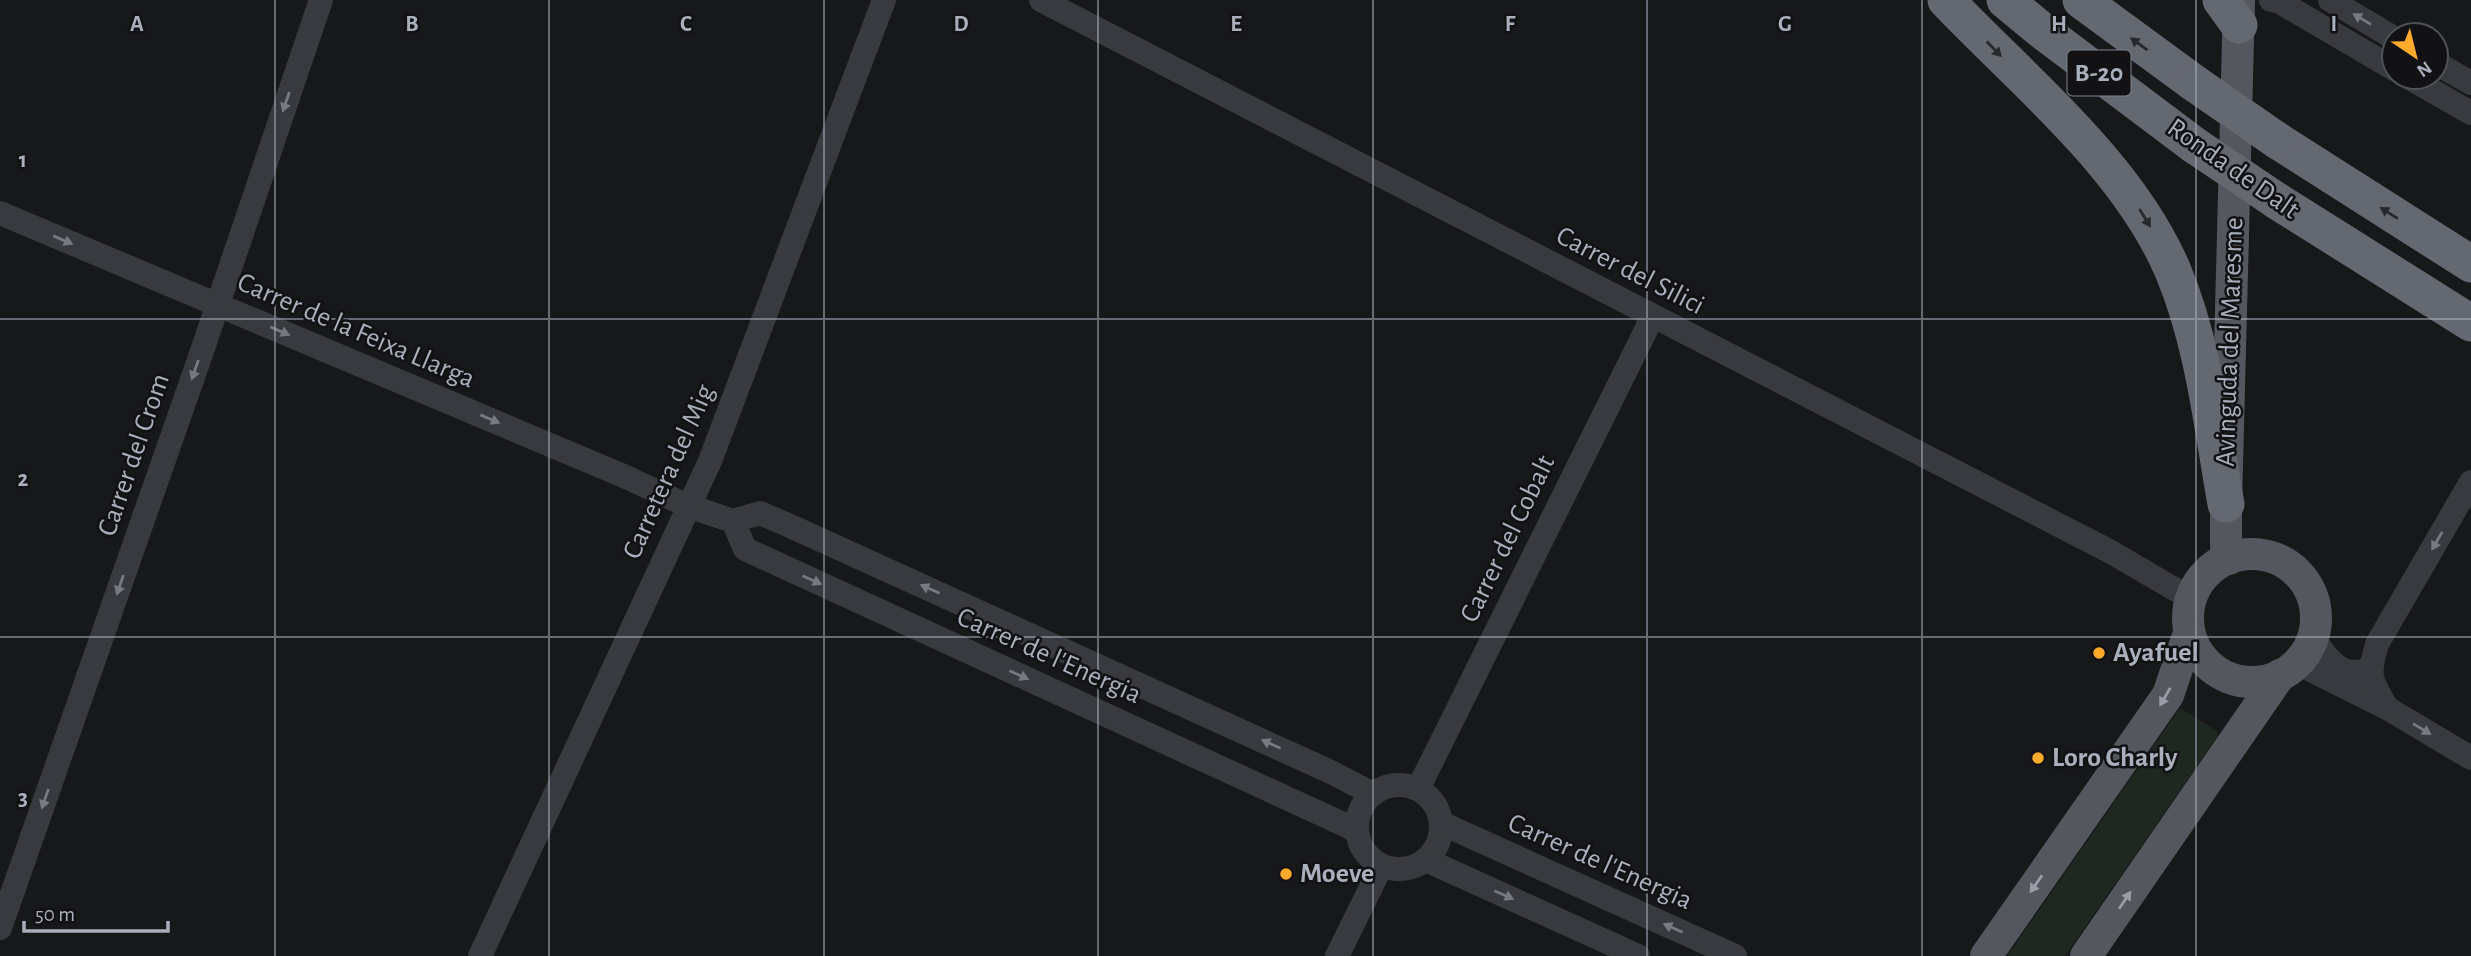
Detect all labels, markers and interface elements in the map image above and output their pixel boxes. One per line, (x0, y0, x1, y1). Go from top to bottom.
text: A (130, 13, 144, 36)
text: B (405, 13, 419, 36)
text: C (680, 13, 692, 36)
text: D (953, 13, 969, 36)
text: E (1230, 13, 1242, 36)
text: F (1505, 13, 1516, 36)
text: G (1778, 13, 1792, 36)
text: H (2051, 13, 2067, 36)
text: I (2331, 13, 2337, 36)
one-way arrow (2352, 13, 2372, 25)
north arrow (2380, 21, 2450, 91)
one-way arrow (2130, 37, 2148, 51)
one-way arrow (1986, 40, 2002, 57)
road number: B-20 (2068, 50, 2130, 96)
text: N (2413, 57, 2435, 80)
one-way arrow (280, 92, 290, 113)
street label: Ronda de Dalt (2162, 114, 2304, 225)
text: 1 (19, 149, 27, 172)
one-way arrow (2379, 206, 2399, 219)
one-way arrow (2139, 209, 2152, 228)
street label: Avinguda del Maresme (2212, 217, 2248, 467)
street label: Carrer del Silici (1551, 222, 1709, 320)
one-way arrow (53, 234, 74, 245)
street label: Carrer de la Feixa Llarga (233, 268, 479, 394)
one-way arrow (270, 325, 291, 336)
one-way arrow (189, 359, 200, 380)
street label: Carrer del Crom (93, 370, 175, 540)
street label: Carretera del Mig (618, 380, 720, 563)
one-way arrow (479, 414, 500, 425)
street label: Carrer del Cobalt (1456, 451, 1560, 627)
text: 2 (18, 468, 29, 491)
one-way arrow (2431, 532, 2443, 551)
one-way arrow (114, 574, 125, 595)
one-way arrow (802, 574, 822, 586)
one-way arrow (920, 583, 940, 595)
street label: Carrer de l'Energia (953, 603, 1145, 709)
place label: Ayafuel (2113, 639, 2199, 667)
marker: Ayafuel (2091, 645, 2107, 661)
one-way arrow (1009, 669, 1029, 680)
one-way arrow (2159, 687, 2171, 706)
one-way arrow (2413, 723, 2432, 735)
one-way arrow (1261, 739, 1281, 750)
place label: Loro Charly (2052, 744, 2178, 772)
marker: Loro Charly (2030, 750, 2046, 766)
text: 3 (18, 787, 28, 810)
one-way arrow (39, 789, 50, 810)
street label: Carrer de l'Energia (1504, 809, 1696, 915)
place label: Moeve (1300, 860, 1374, 888)
marker: Moeve (1278, 866, 1294, 882)
one-way arrow (2029, 875, 2043, 893)
one-way arrow (1494, 889, 1514, 901)
scale bar (24, 890, 168, 934)
one-way arrow (2118, 890, 2131, 909)
text: 50 m (35, 904, 75, 925)
one-way arrow (1663, 922, 1683, 934)

